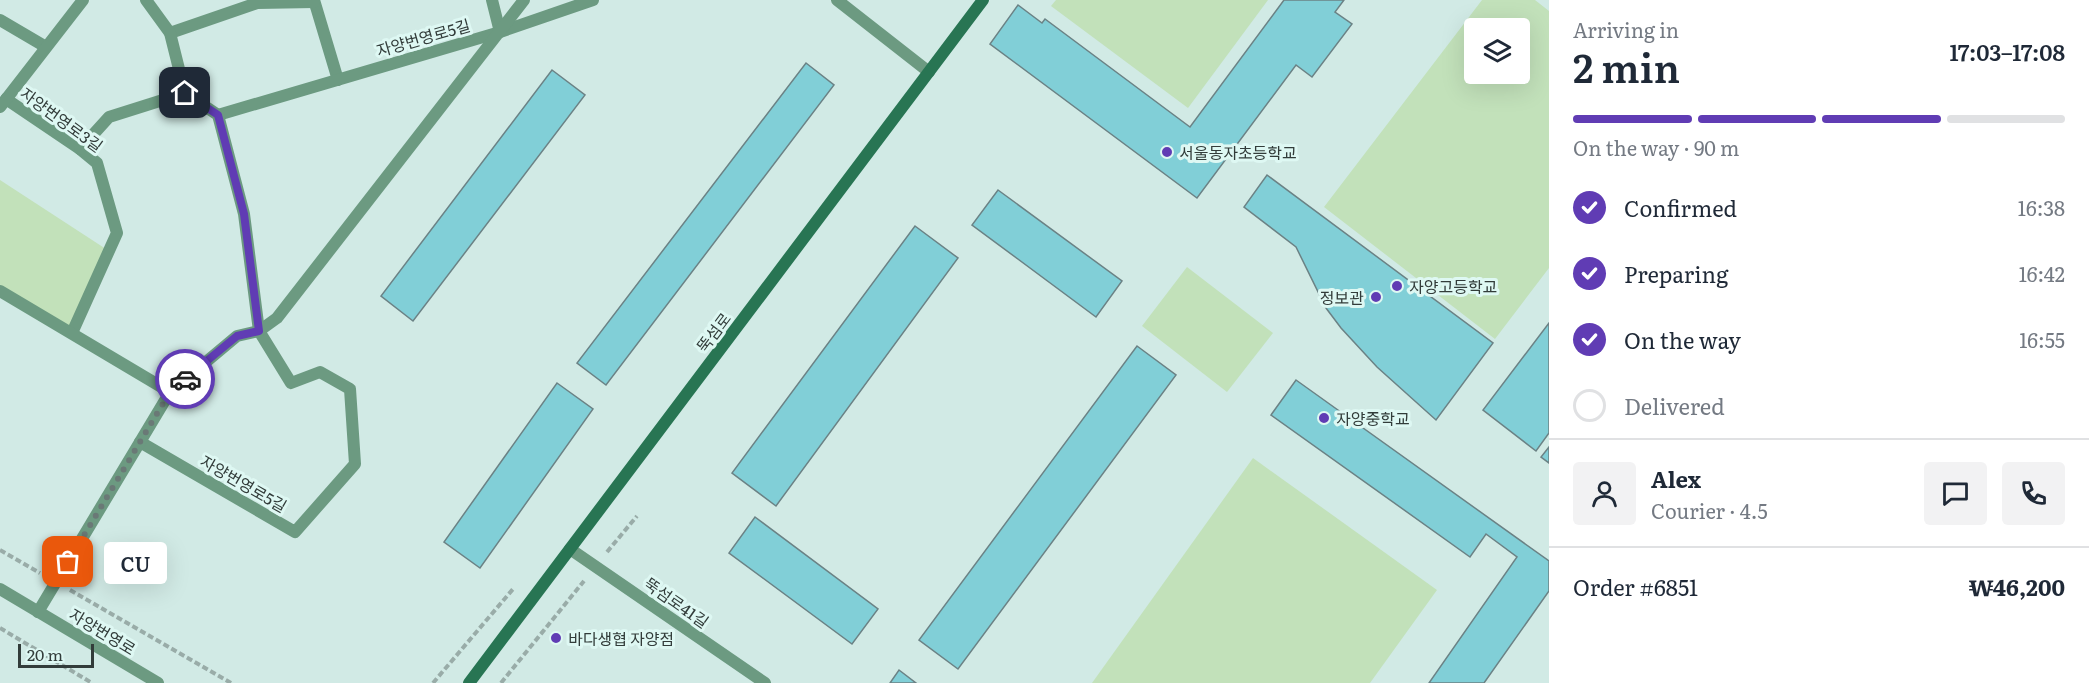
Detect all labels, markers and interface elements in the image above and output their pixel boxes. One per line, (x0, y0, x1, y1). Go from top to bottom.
street label: 자양번영로5길 (373, 12, 473, 62)
text: Arriving in (1573, 14, 1679, 44)
map controls (1464, 18, 1530, 84)
button: layers (1464, 18, 1530, 84)
text: 17:03–17:08 (1949, 35, 2065, 68)
text: 2 min (1573, 37, 1680, 95)
pin (159, 67, 210, 118)
icon: home (168, 76, 201, 109)
street label: 자양번영로3길 (16, 81, 108, 157)
text: On the way · 90 m (1573, 132, 1739, 162)
place label: 서울동자초등학교 (1179, 140, 1297, 164)
marker: 서울동자초등학교 (1160, 145, 1174, 159)
icon: check (1573, 191, 1606, 224)
text: Confirmed (1624, 191, 1737, 224)
text: 16:38 (2018, 192, 2065, 222)
icon: check (1573, 257, 1606, 290)
text: Preparing (1624, 257, 1728, 290)
text: 16:42 (2019, 258, 2065, 288)
place label: 자양고등학교 (1409, 274, 1497, 298)
marker: 자양고등학교 (1390, 279, 1404, 293)
place label: 정보관 (1320, 285, 1364, 309)
marker: 정보관 (1369, 290, 1383, 304)
street label: 뚝섬로 (690, 307, 736, 357)
icon: check (1573, 323, 1606, 356)
text: On the way (1624, 323, 1741, 356)
text: 16:55 (2019, 324, 2065, 354)
courier (155, 349, 215, 409)
icon: car (169, 363, 202, 396)
text: Delivered (1624, 389, 1725, 422)
place label: 자양중학교 (1336, 406, 1410, 430)
marker: 자양중학교 (1317, 411, 1331, 425)
street label: 자양번영로5길 (196, 448, 292, 518)
button: person (1573, 462, 1636, 525)
text: Alex (1651, 462, 1701, 495)
button: chat (1924, 462, 1987, 525)
button: phone (2002, 462, 2065, 525)
text: Courier · 4.5 (1651, 495, 1768, 525)
pin (42, 536, 93, 587)
callout: CU (104, 541, 167, 583)
icon: bag (51, 545, 84, 578)
text: CU (121, 548, 150, 578)
text: Order #6851 (1573, 570, 1698, 603)
text: ₩46,200 (1969, 570, 2065, 603)
street label: 뚝섬로41길 (640, 571, 714, 633)
street label: 자양번영로 (65, 602, 141, 660)
place label: 바다생협 자양점 (568, 626, 674, 650)
marker: 바다생협 자양점 (549, 631, 563, 645)
scale bar (18, 641, 94, 668)
text: 20 m (27, 642, 63, 666)

